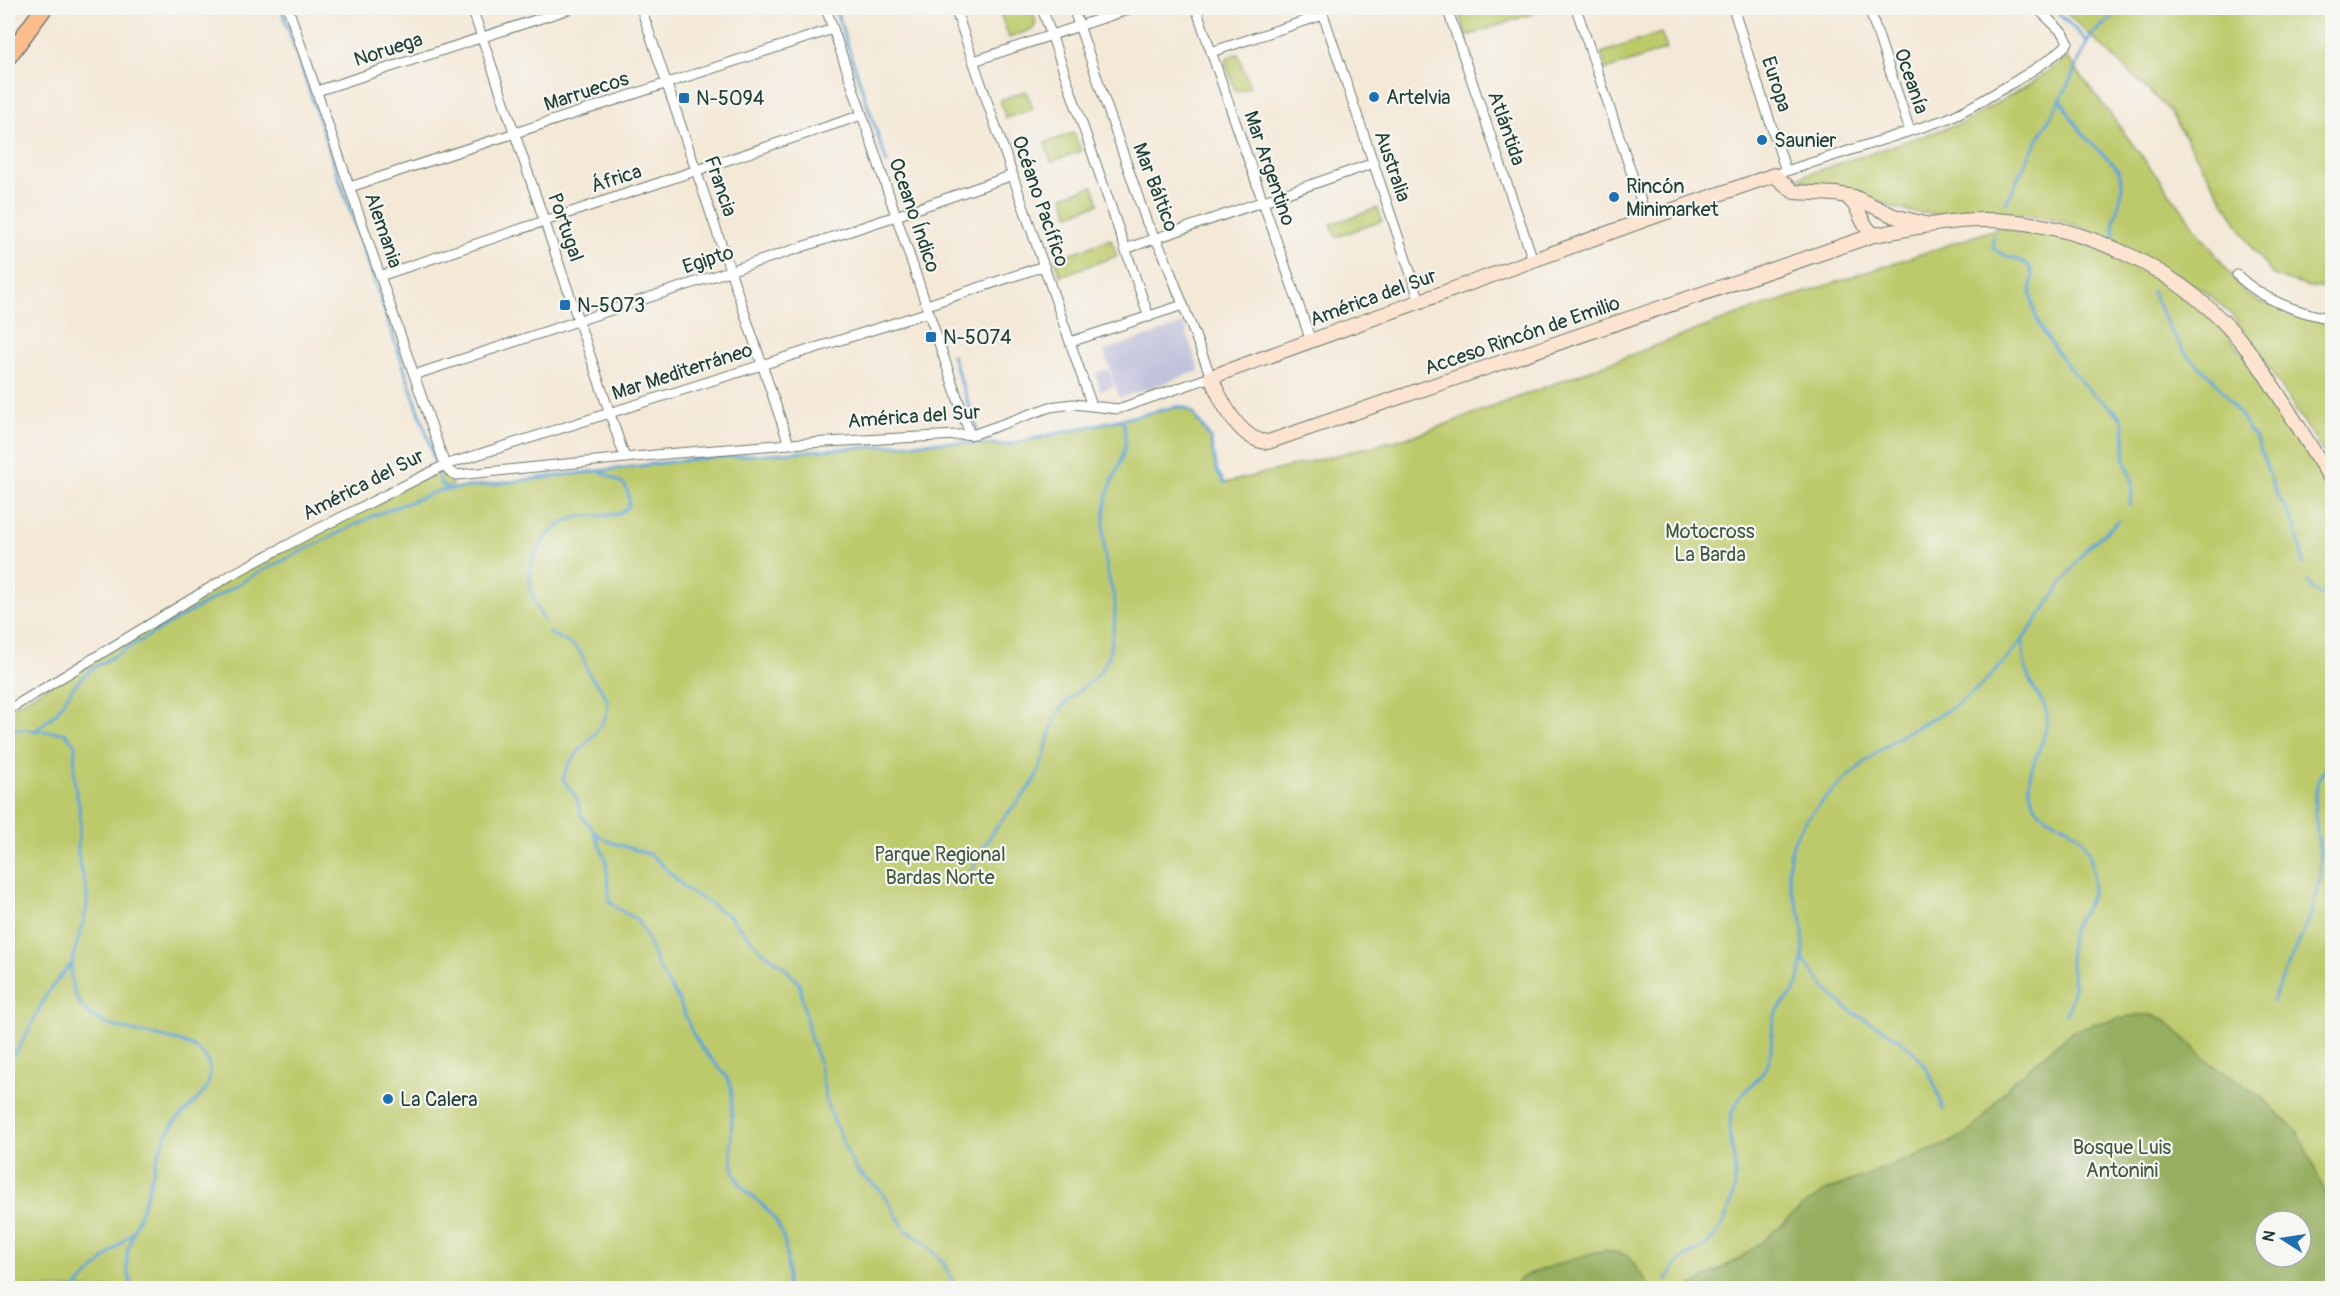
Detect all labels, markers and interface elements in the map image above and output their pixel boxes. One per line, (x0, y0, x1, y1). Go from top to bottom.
street label: Noruega (351, 27, 426, 72)
street label: Oceanía (1889, 45, 1934, 117)
street label: Europa (1756, 53, 1797, 115)
street label: Marruecos (541, 66, 632, 117)
place label: Artelvia (1386, 85, 1451, 110)
place label: N-5094 (696, 86, 765, 111)
street label: Atlántida (1482, 88, 1531, 169)
marker: Artelvia (1367, 90, 1381, 104)
marker: N-5094 (677, 91, 691, 105)
street label: Mar Argentino (1238, 107, 1301, 229)
street label: Australia (1369, 127, 1416, 205)
place label: Saunier (1774, 128, 1837, 153)
street label: Océano Pacífico (1006, 132, 1075, 270)
marker: Saunier (1755, 133, 1769, 147)
street label: Mar Báltico (1127, 139, 1184, 235)
street label: Francia (699, 153, 742, 220)
street label: Oceano Índico (883, 155, 946, 276)
street label: África (588, 159, 645, 198)
place label: Rincón Minimarket (1626, 174, 1720, 222)
street label: Alemania (359, 189, 408, 271)
street label: Portugal (542, 189, 589, 265)
marker: Rincón Minimarket (1607, 190, 1621, 204)
street label: Egipto (679, 239, 737, 279)
street label: América del Sur (1306, 263, 1440, 332)
street label: Acceso Rincón de Emilio (1421, 290, 1623, 381)
place label: N-5073 (577, 293, 645, 318)
marker: N-5073 (558, 298, 572, 312)
place label: N-5074 (943, 325, 1012, 350)
marker: N-5074 (924, 330, 938, 344)
street label: Mar Mediterráneo (609, 337, 756, 406)
street label: América del Sur (847, 399, 981, 434)
street label: América del Sur (298, 443, 428, 526)
park label: Motocross La Barda (1665, 519, 1755, 567)
park label: Parque Regional Bardas Norte (874, 842, 1006, 890)
place label: La Calera (400, 1087, 478, 1112)
marker: La Calera (381, 1092, 395, 1106)
park label: Bosque Luis Antonini (2073, 1135, 2171, 1183)
north arrow (2253, 1209, 2313, 1269)
text: N (2258, 1229, 2280, 1243)

